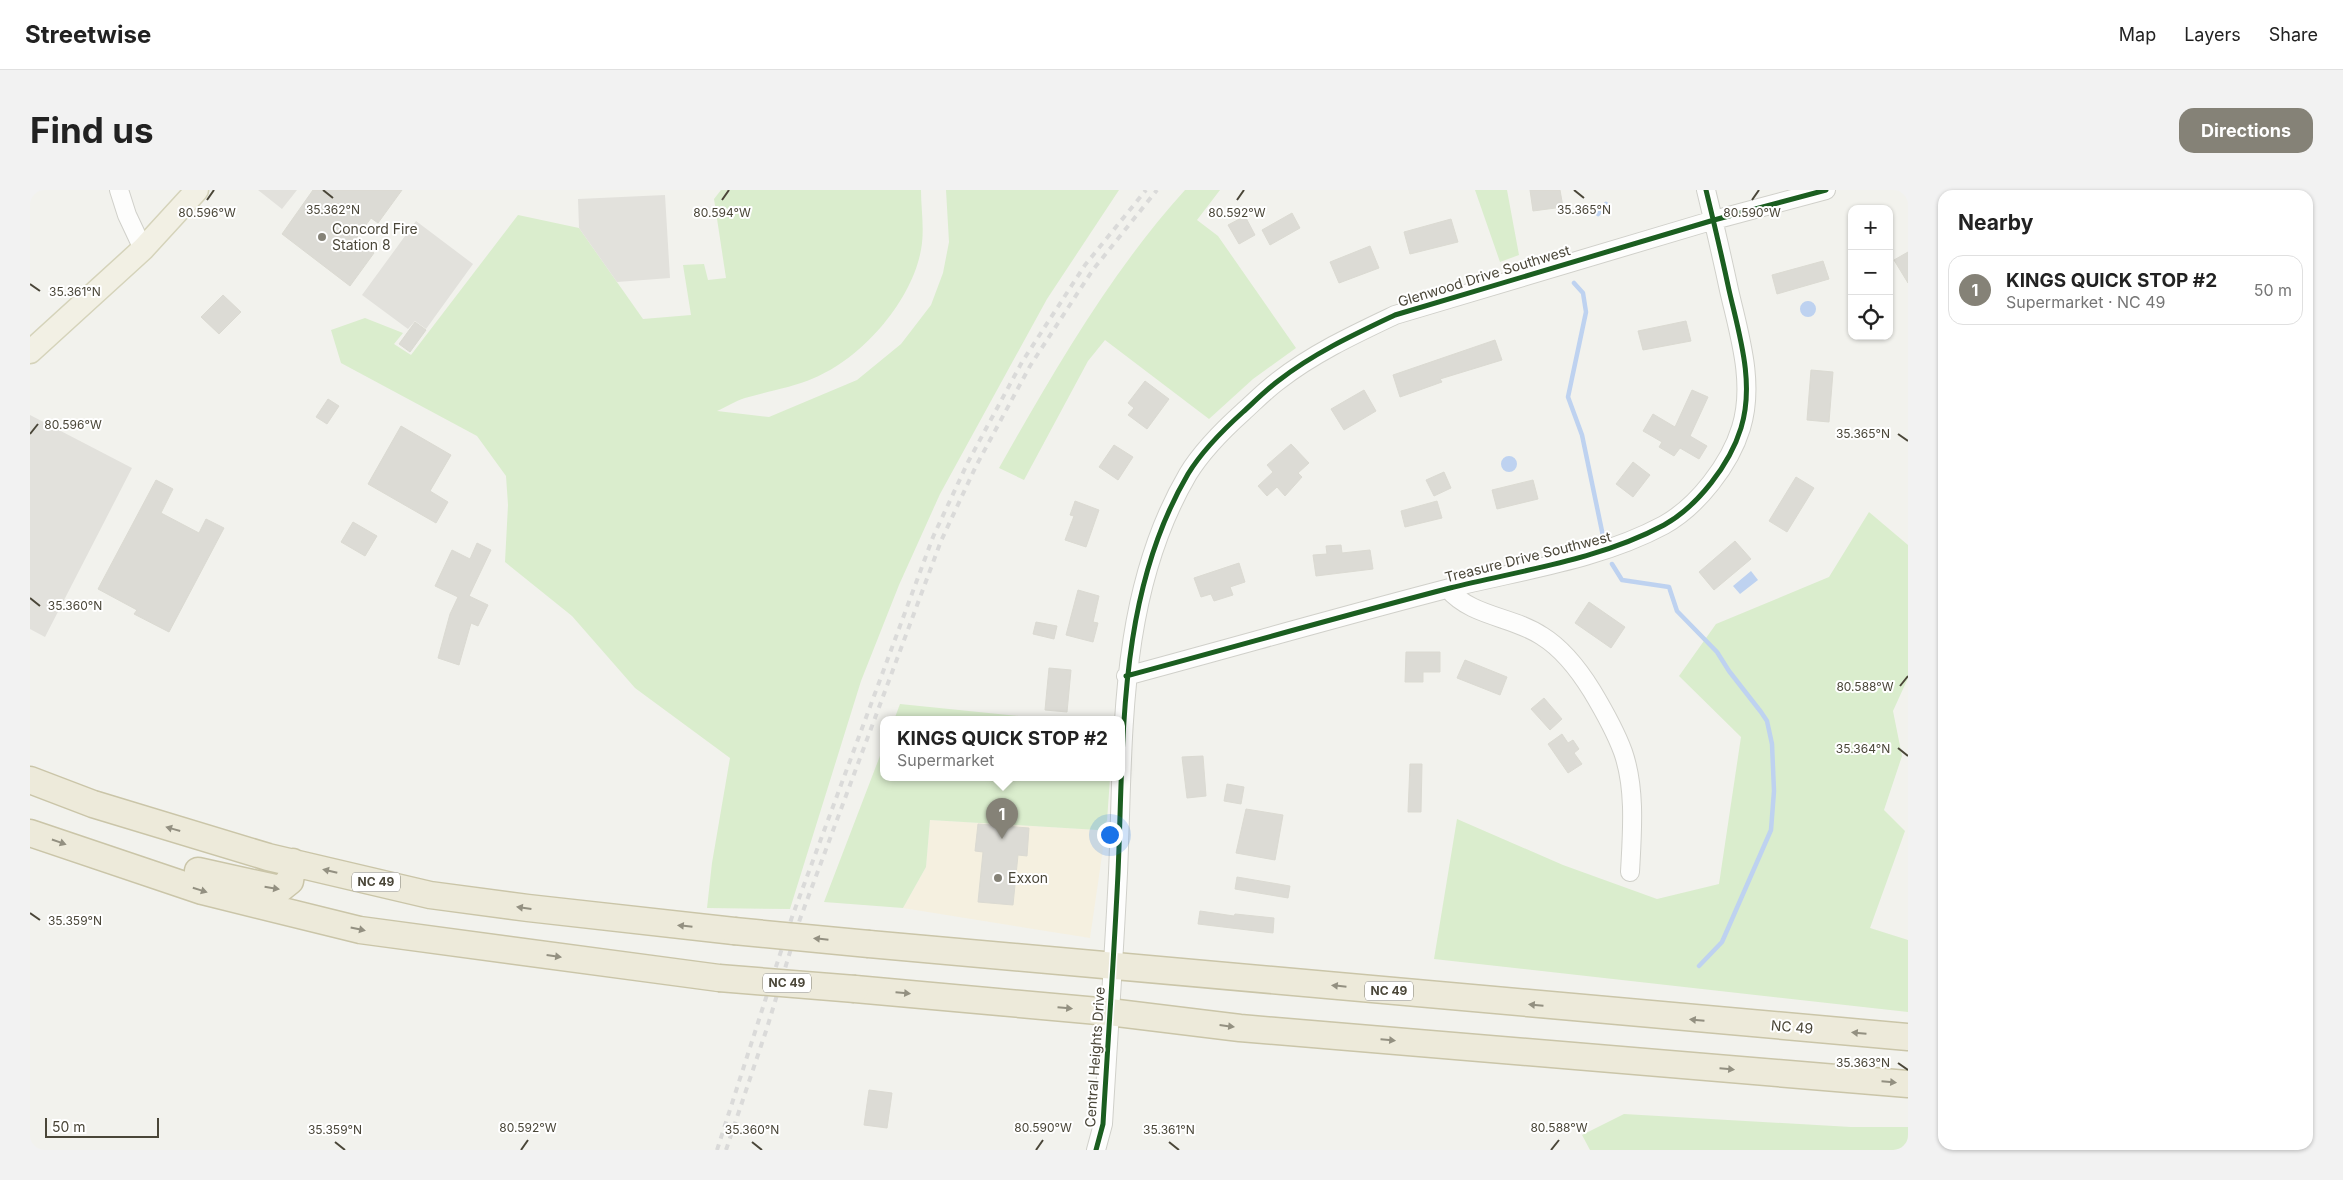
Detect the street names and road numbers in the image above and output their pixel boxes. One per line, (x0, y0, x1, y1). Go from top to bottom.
street label: Glenwood Drive Southwest (1396, 241, 1572, 310)
street label: Treasure Drive Southwest (1443, 528, 1613, 585)
road number: NC 49 (352, 872, 400, 892)
road number: NC 49 (763, 974, 811, 992)
road number: NC 49 (1365, 981, 1413, 1000)
street label: Central Heights Drive (1081, 986, 1108, 1128)
street label: NC 49 (1770, 1016, 1814, 1037)

